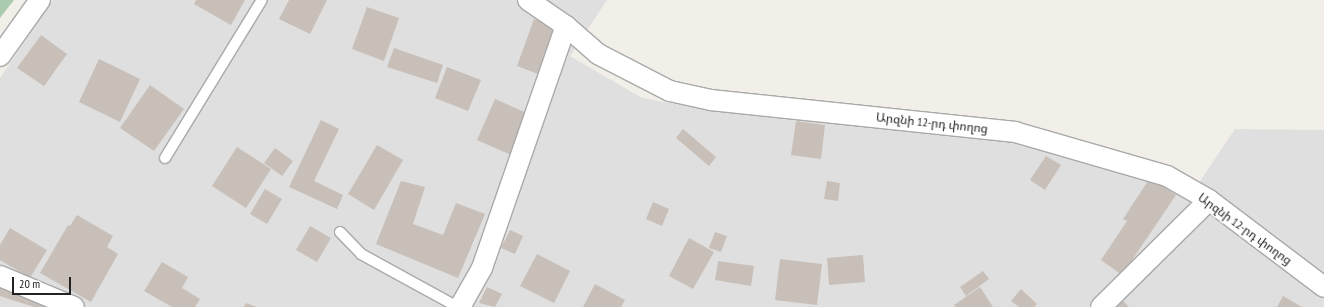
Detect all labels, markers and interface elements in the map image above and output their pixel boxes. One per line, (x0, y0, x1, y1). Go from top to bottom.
street label: Արզնի 12-րդ փողոց (875, 110, 989, 136)
street label: Արզնի 12-րդ փողոց (1195, 190, 1295, 268)
scale bar (14, 269, 73, 295)
text: 20 m (19, 276, 40, 291)

